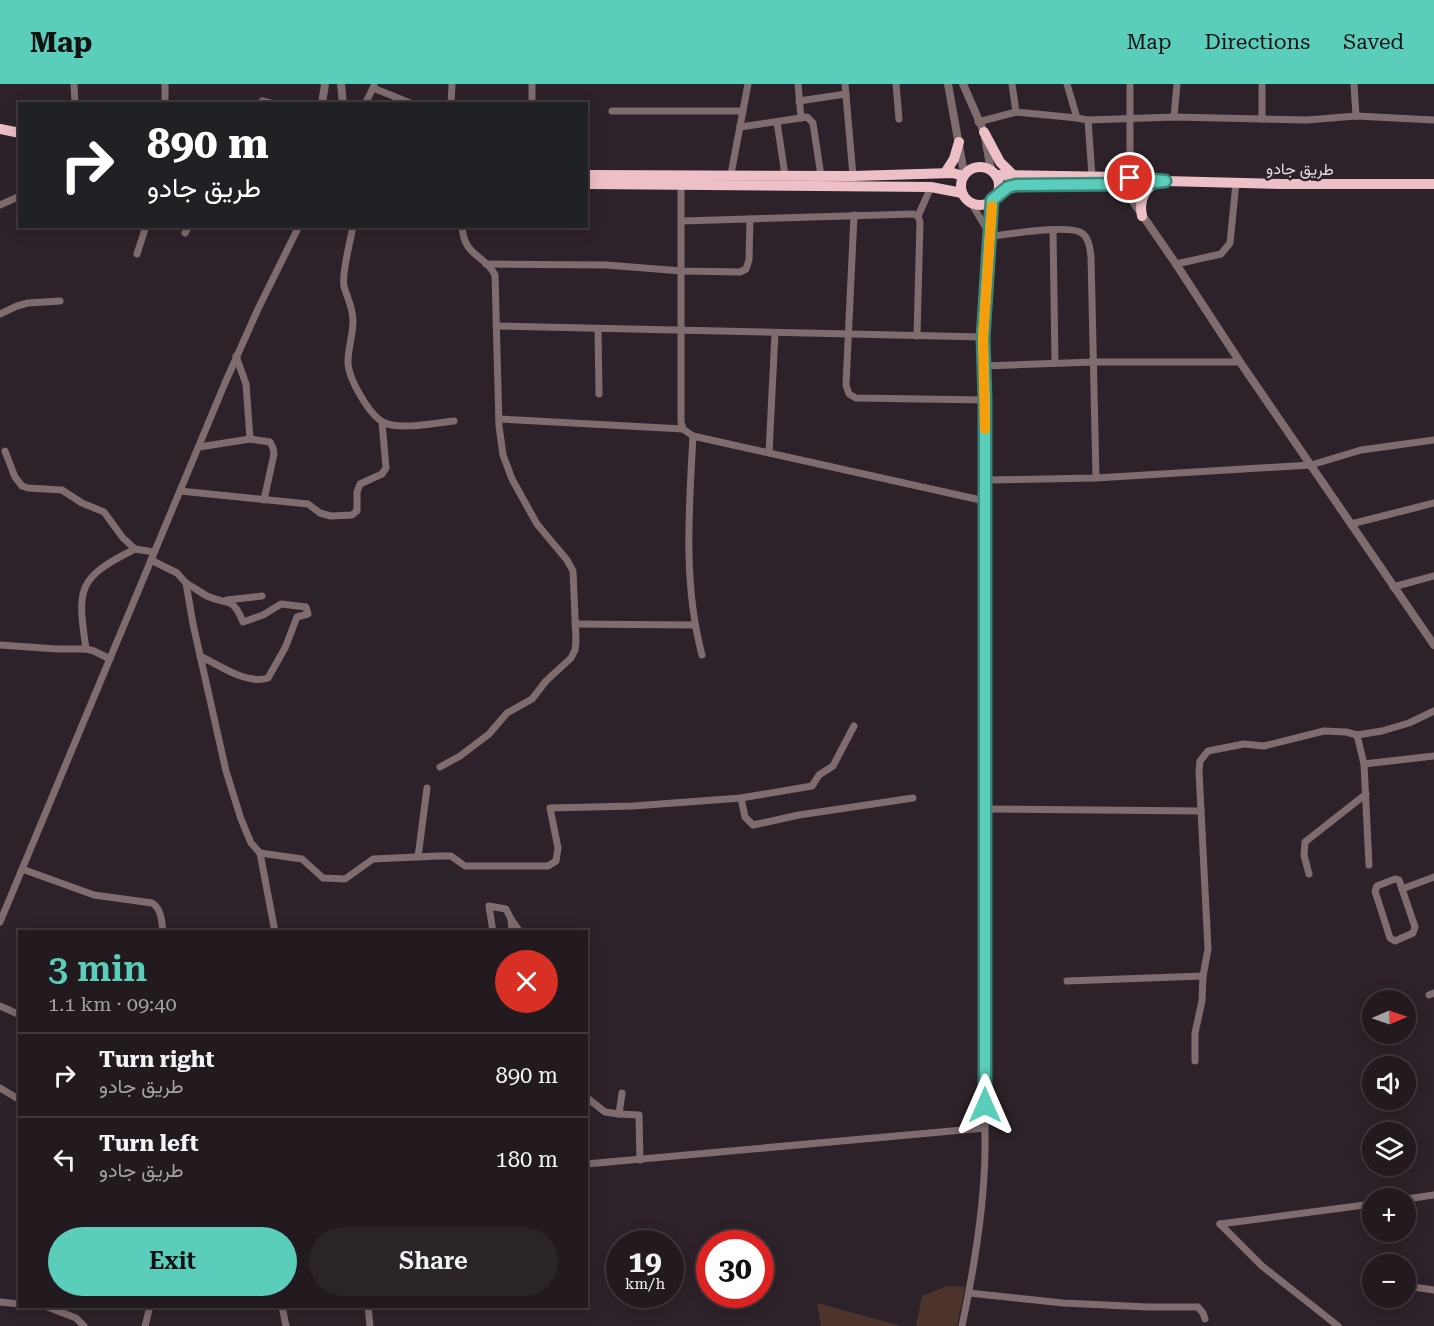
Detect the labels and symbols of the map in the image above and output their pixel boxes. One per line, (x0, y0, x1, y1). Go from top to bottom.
pin (1104, 152, 1155, 203)
street label: طريق جادو (1266, 159, 1334, 180)
north arrow (1362, 990, 1416, 1044)
position arrow (953, 1073, 1017, 1137)
speed limit sign: 30 (696, 1230, 774, 1308)

